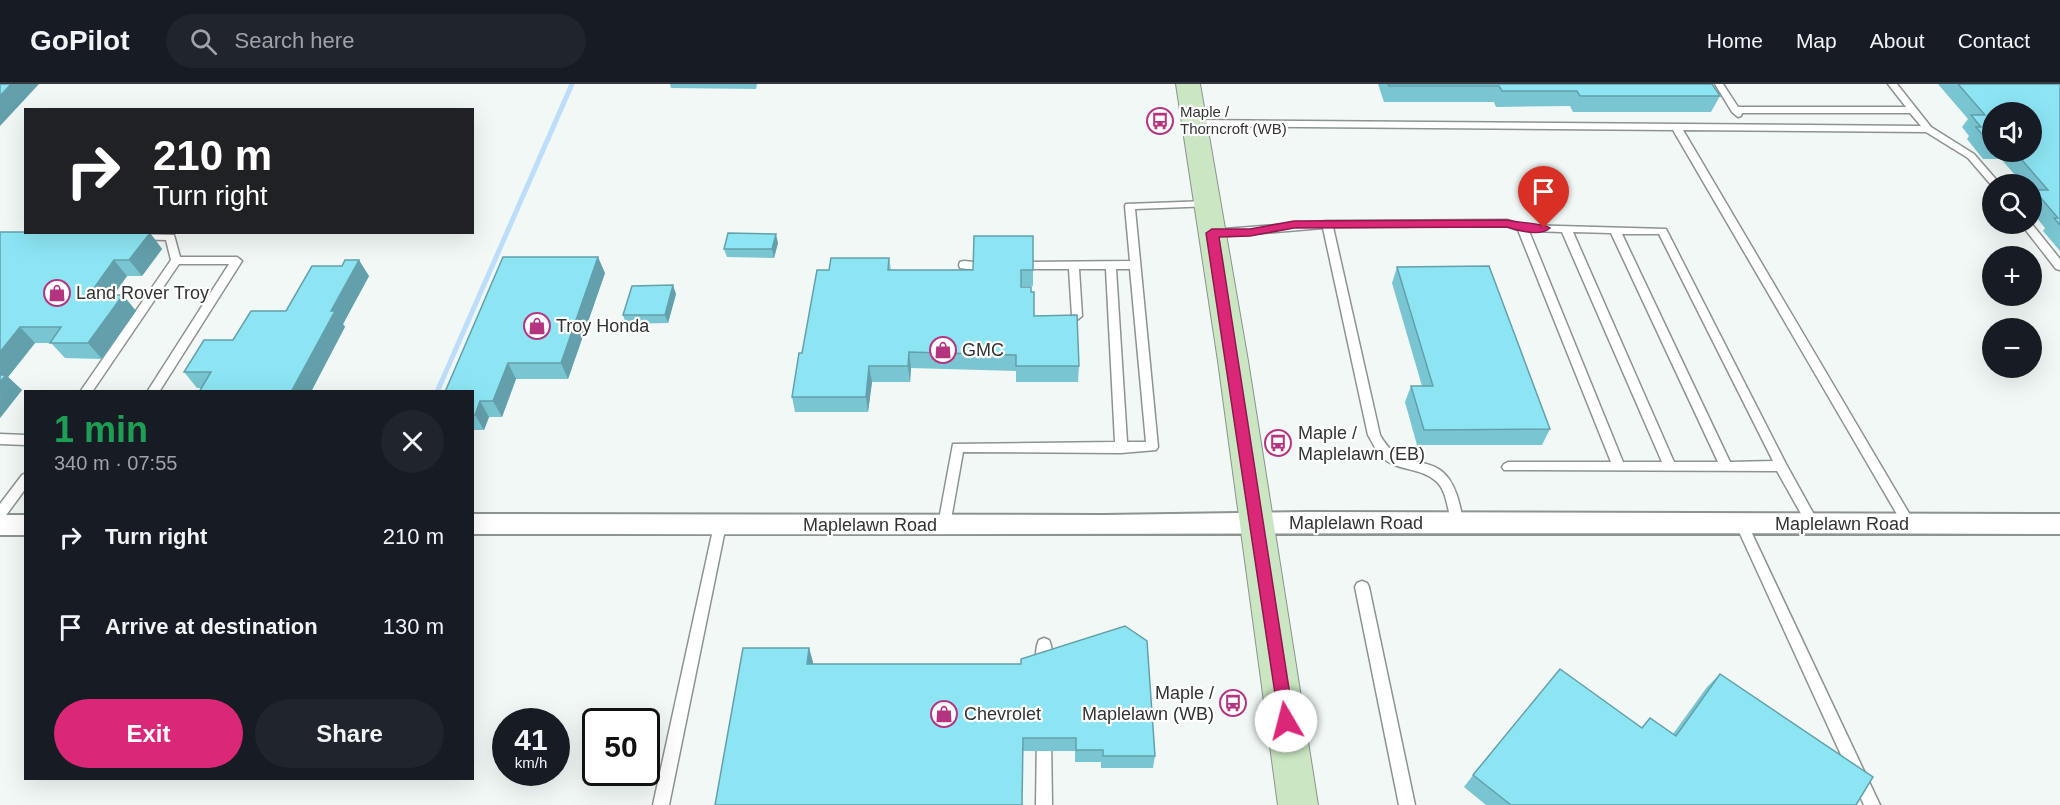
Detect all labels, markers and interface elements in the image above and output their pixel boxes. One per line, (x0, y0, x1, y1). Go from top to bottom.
search box (166, 14, 586, 68)
text: GoPilot (30, 25, 130, 56)
icon: search (187, 25, 220, 58)
text: Search here (235, 28, 354, 53)
text: Home (1707, 29, 1763, 52)
text: Map (1796, 29, 1837, 52)
text: About (1870, 29, 1925, 52)
text: Contact (1958, 29, 2030, 52)
map controls (1982, 102, 2042, 378)
button: sound (1982, 102, 2042, 162)
place label: Maple / Thorncroft (WB) (1180, 103, 1287, 137)
bus stop icon: Maple / Thorncroft (WB) (1145, 106, 1175, 136)
icon: right (54, 132, 132, 210)
text: 210 m (153, 132, 272, 179)
pin (1518, 166, 1569, 228)
button: search (1982, 174, 2042, 234)
icon: arrive (1527, 175, 1560, 208)
text: Turn right (153, 181, 268, 211)
button: + (1982, 246, 2042, 306)
shop icon: Land Rover Troy (42, 278, 72, 308)
place label: Land Rover Troy (76, 283, 209, 303)
shop icon: Troy Honda (522, 311, 552, 341)
place label: Troy Honda (556, 316, 650, 336)
button: − (1982, 318, 2042, 378)
shop icon: GMC (928, 335, 958, 365)
place label: GMC (962, 340, 1004, 360)
text: 1 min (54, 409, 148, 450)
button: close (381, 410, 444, 473)
place label: Maple / Maplelawn (EB) (1298, 423, 1425, 464)
bus stop icon: Maple / Maplelawn (EB) (1263, 428, 1293, 458)
text: 340 m · 07:55 (54, 452, 177, 474)
street label: Maplelawn Road (1289, 513, 1423, 533)
street label: Maplelawn Road (1775, 514, 1909, 534)
street label: Maplelawn Road (803, 515, 937, 535)
icon: right (54, 521, 87, 554)
text: Turn right (105, 524, 207, 549)
text: 210 m (383, 524, 444, 549)
icon: arrive (54, 611, 87, 644)
text: Arrive at destination (105, 614, 318, 639)
text: 130 m (383, 614, 444, 639)
place label: Maple / Maplelawn (WB) (1082, 683, 1214, 724)
bus stop icon: Maple / Maplelawn (WB) (1218, 688, 1248, 718)
position arrow (1254, 689, 1318, 753)
button: Exit (54, 699, 243, 768)
button: Share (255, 699, 444, 768)
shop icon: Chevrolet (929, 699, 959, 729)
place label: Chevrolet (964, 704, 1041, 724)
speed limit sign: 50 (582, 708, 660, 786)
text: 41 (514, 723, 548, 756)
text: km/h (515, 754, 547, 771)

